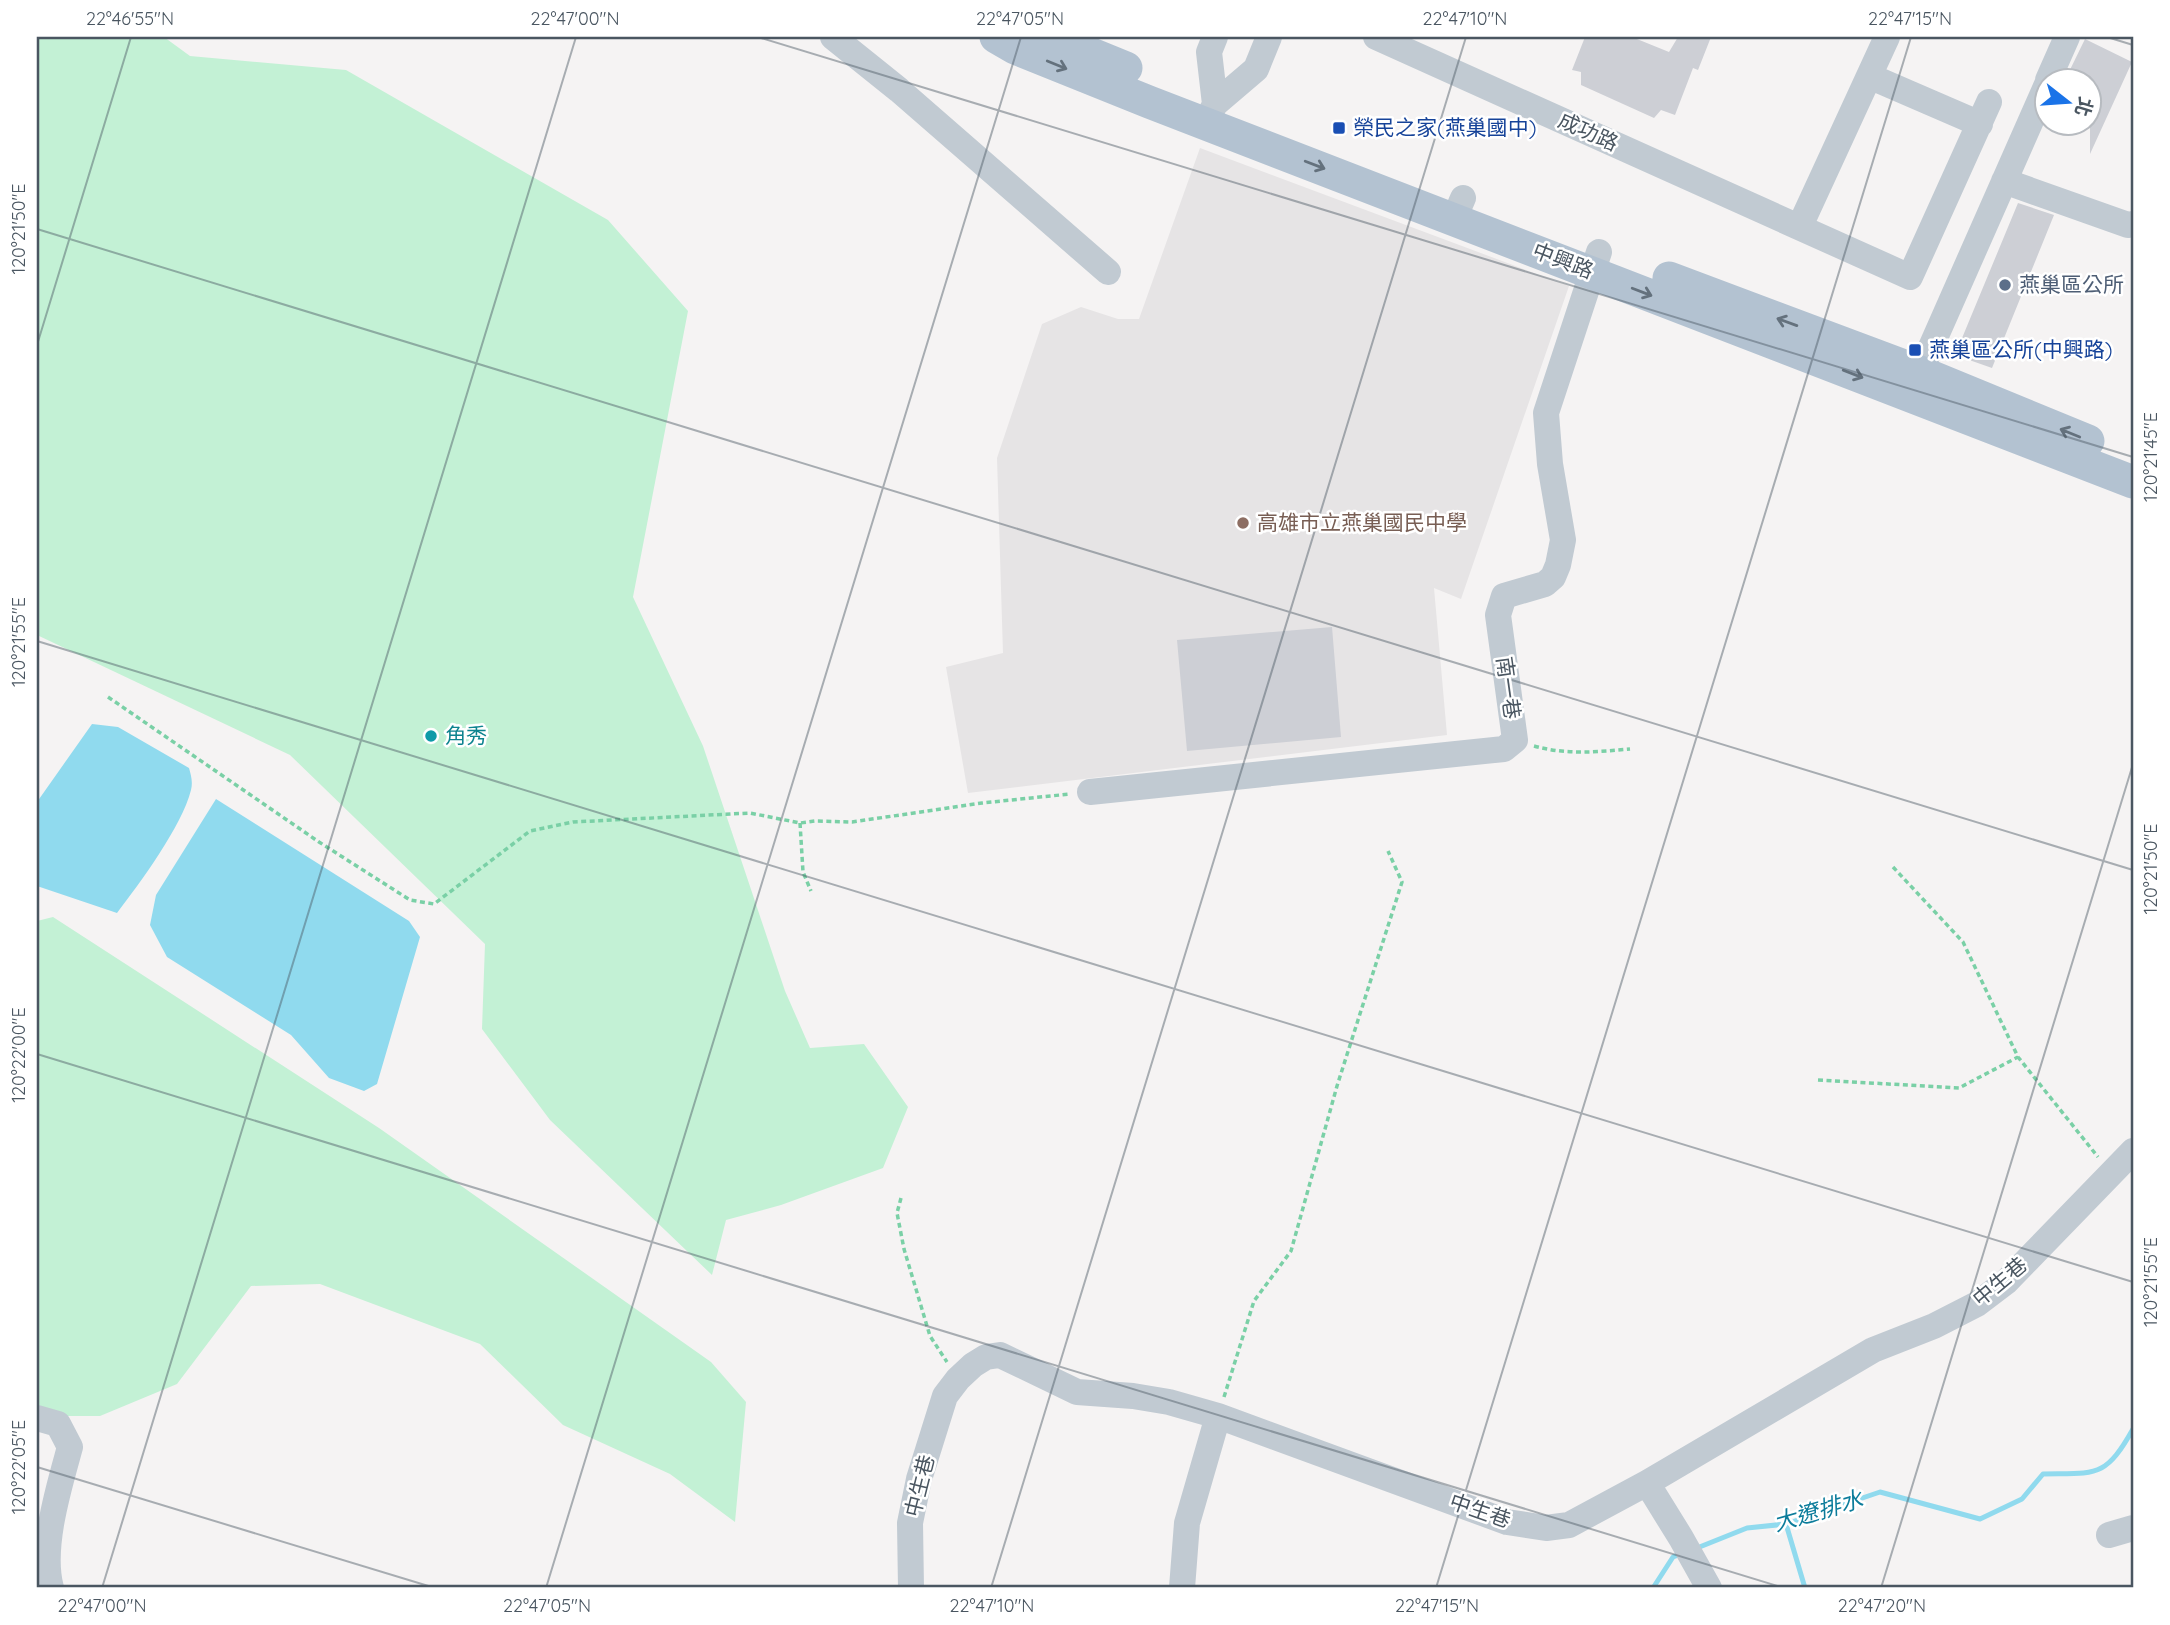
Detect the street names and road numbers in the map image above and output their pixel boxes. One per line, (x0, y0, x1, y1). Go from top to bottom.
street label: 成功路 (1554, 106, 1622, 156)
street label: 中興路 (1529, 237, 1597, 283)
street label: 南一巷 (1492, 655, 1526, 721)
street label: 中生巷 (1967, 1251, 2032, 1311)
street label: 中生巷 (899, 1452, 939, 1519)
street label: 中生巷 (1446, 1488, 1514, 1533)

